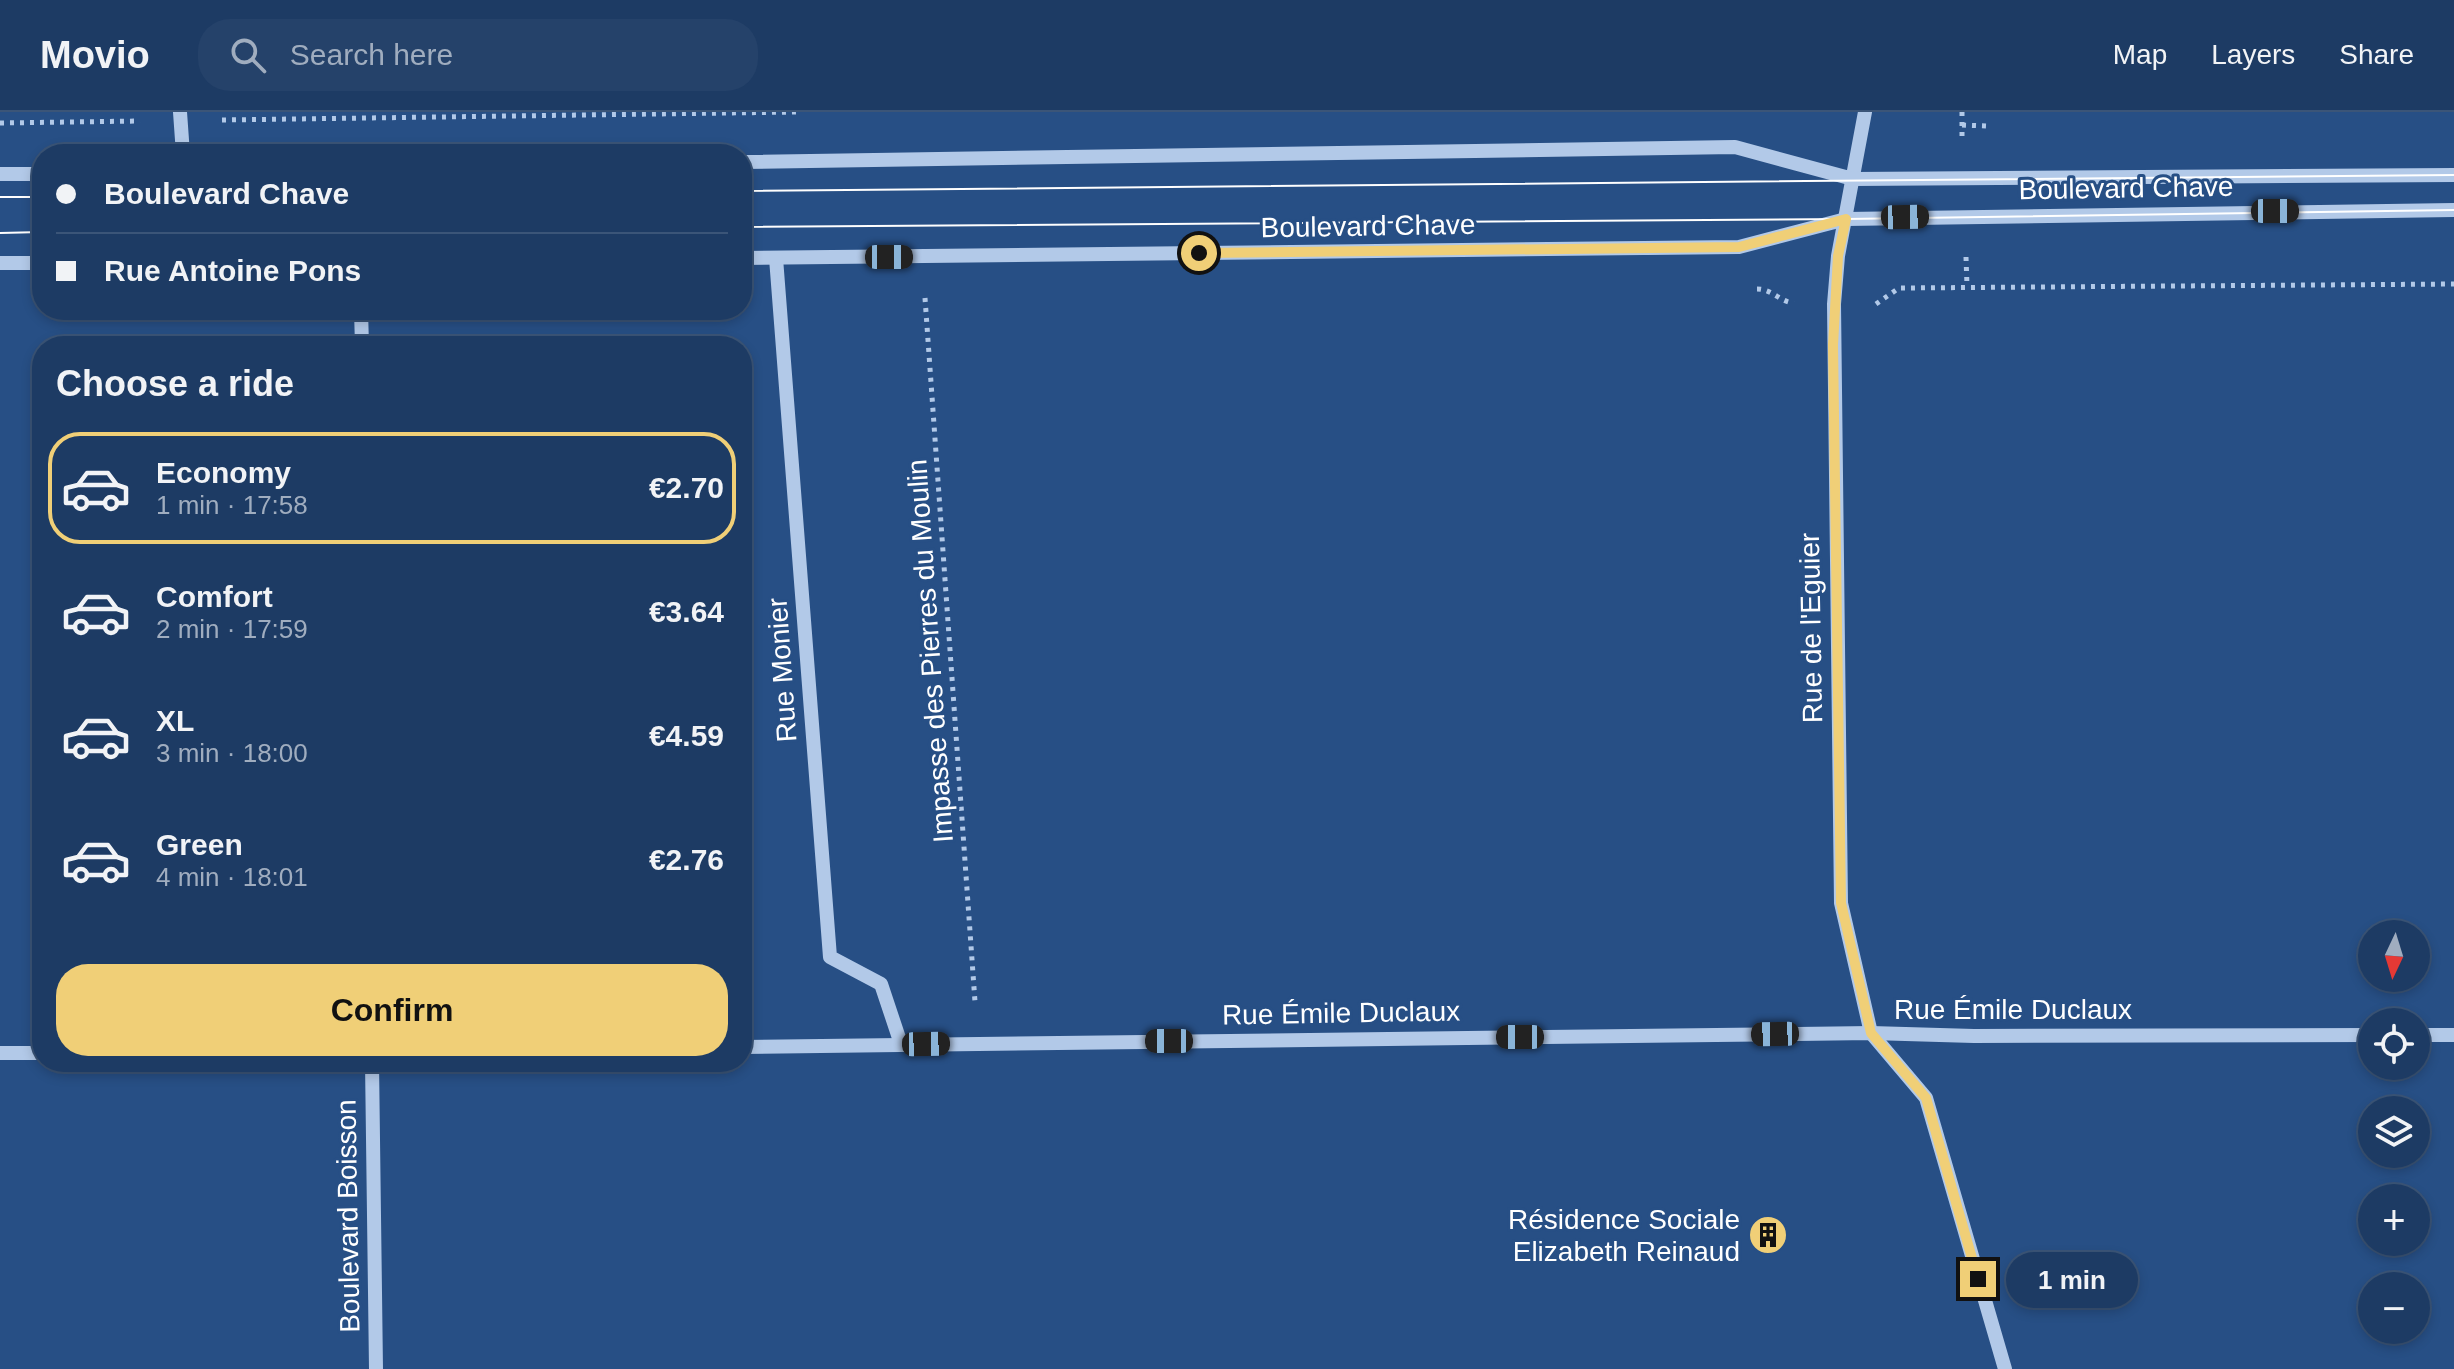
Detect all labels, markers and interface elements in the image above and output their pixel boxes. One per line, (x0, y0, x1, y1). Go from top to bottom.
search box (198, 19, 758, 91)
icon: search (226, 33, 270, 77)
text: Movio (40, 34, 150, 76)
text: Search here (290, 38, 453, 71)
text: Map (2113, 39, 2167, 70)
text: Layers (2211, 39, 2295, 70)
text: Share (2339, 39, 2414, 70)
street label: Boulevard Chave (2018, 171, 2234, 205)
text: Boulevard Chave (104, 177, 349, 210)
car (2251, 199, 2299, 223)
car (1881, 205, 1929, 229)
street label: Boulevard Chave (1260, 209, 1476, 243)
route start (1181, 235, 1217, 271)
car (865, 245, 913, 269)
text: Rue Antoine Pons (104, 254, 361, 287)
text: Choose a ride (56, 363, 294, 404)
icon: car (60, 452, 132, 524)
text: Economy (156, 456, 291, 489)
street label: Impasse des Pierres du Moulin (901, 458, 959, 844)
text: €2.70 (649, 471, 724, 504)
text: 1 min · 17:58 (156, 490, 308, 520)
street label: Rue de l'Eguier (1794, 532, 1828, 724)
icon: car (60, 576, 132, 648)
text: Comfort (156, 580, 273, 613)
text: €3.64 (649, 595, 724, 628)
street label: Rue Monier (761, 597, 803, 743)
text: 2 min · 17:59 (156, 614, 308, 644)
icon: car (60, 700, 132, 772)
text: XL (156, 704, 194, 737)
text: €4.59 (649, 719, 724, 752)
text: 3 min · 18:00 (156, 738, 308, 768)
icon: car (60, 824, 132, 896)
text: Green (156, 828, 243, 861)
text: €2.76 (649, 843, 724, 876)
text: 4 min · 18:01 (156, 862, 308, 892)
north arrow (2358, 920, 2430, 992)
map controls (2358, 920, 2430, 1344)
button: Confirm (56, 964, 728, 1056)
street label: Rue Émile Duclaux (1894, 994, 2132, 1025)
street label: Rue Émile Duclaux (1222, 995, 1460, 1031)
button: locate (2358, 1008, 2430, 1080)
car (1751, 1022, 1799, 1046)
car (1496, 1025, 1544, 1049)
car (1145, 1029, 1193, 1053)
car (902, 1032, 950, 1056)
button: layers (2358, 1096, 2430, 1168)
street label: Boulevard Boisson (330, 1099, 366, 1333)
button: + (2358, 1184, 2430, 1256)
place label: Résidence Sociale Elizabeth Reinaud (1508, 1204, 1740, 1267)
building icon: Résidence Sociale Elizabeth Reinaud (1747, 1214, 1789, 1256)
callout: 1 min (2006, 1251, 2138, 1307)
route end (1960, 1261, 1996, 1297)
text: 1 min (2038, 1265, 2106, 1295)
button: − (2358, 1272, 2430, 1344)

